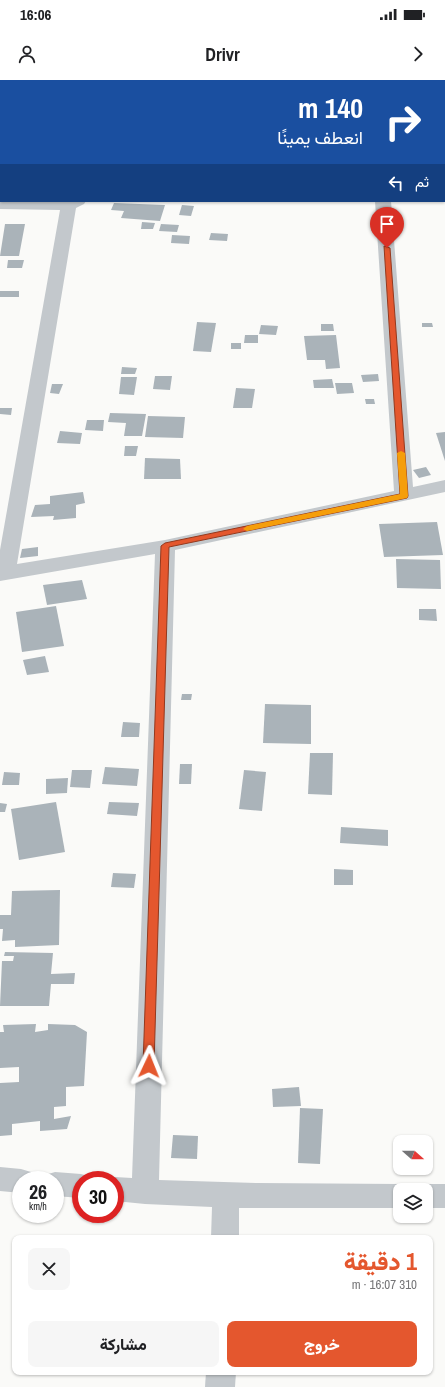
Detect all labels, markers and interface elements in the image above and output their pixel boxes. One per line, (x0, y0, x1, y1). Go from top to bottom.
text: 16:06 (20, 4, 51, 25)
text: Drivr (205, 42, 240, 67)
icon: person (16, 43, 38, 65)
icon: forward (407, 43, 429, 65)
text: 140 m (298, 89, 363, 127)
icon: right (377, 96, 429, 148)
text: انعطف يمينًا (277, 125, 363, 150)
text: ثم (415, 171, 429, 192)
icon: left (385, 172, 407, 194)
pin (370, 207, 404, 248)
icon: arrive (376, 213, 398, 235)
position arrow (128, 1045, 170, 1087)
north arrow (393, 1135, 433, 1175)
map controls (393, 1135, 433, 1223)
speed limit sign: 30 (72, 1171, 124, 1223)
text: 26 (29, 1178, 47, 1205)
button: layers (393, 1183, 433, 1223)
text: km/h (29, 1200, 47, 1213)
text: 1 دقيقة (344, 1245, 417, 1277)
button: close (28, 1248, 70, 1290)
text: 310 m · 16:07 (352, 1276, 417, 1293)
button: مشاركة (28, 1321, 219, 1367)
button: خروج (227, 1321, 417, 1367)

